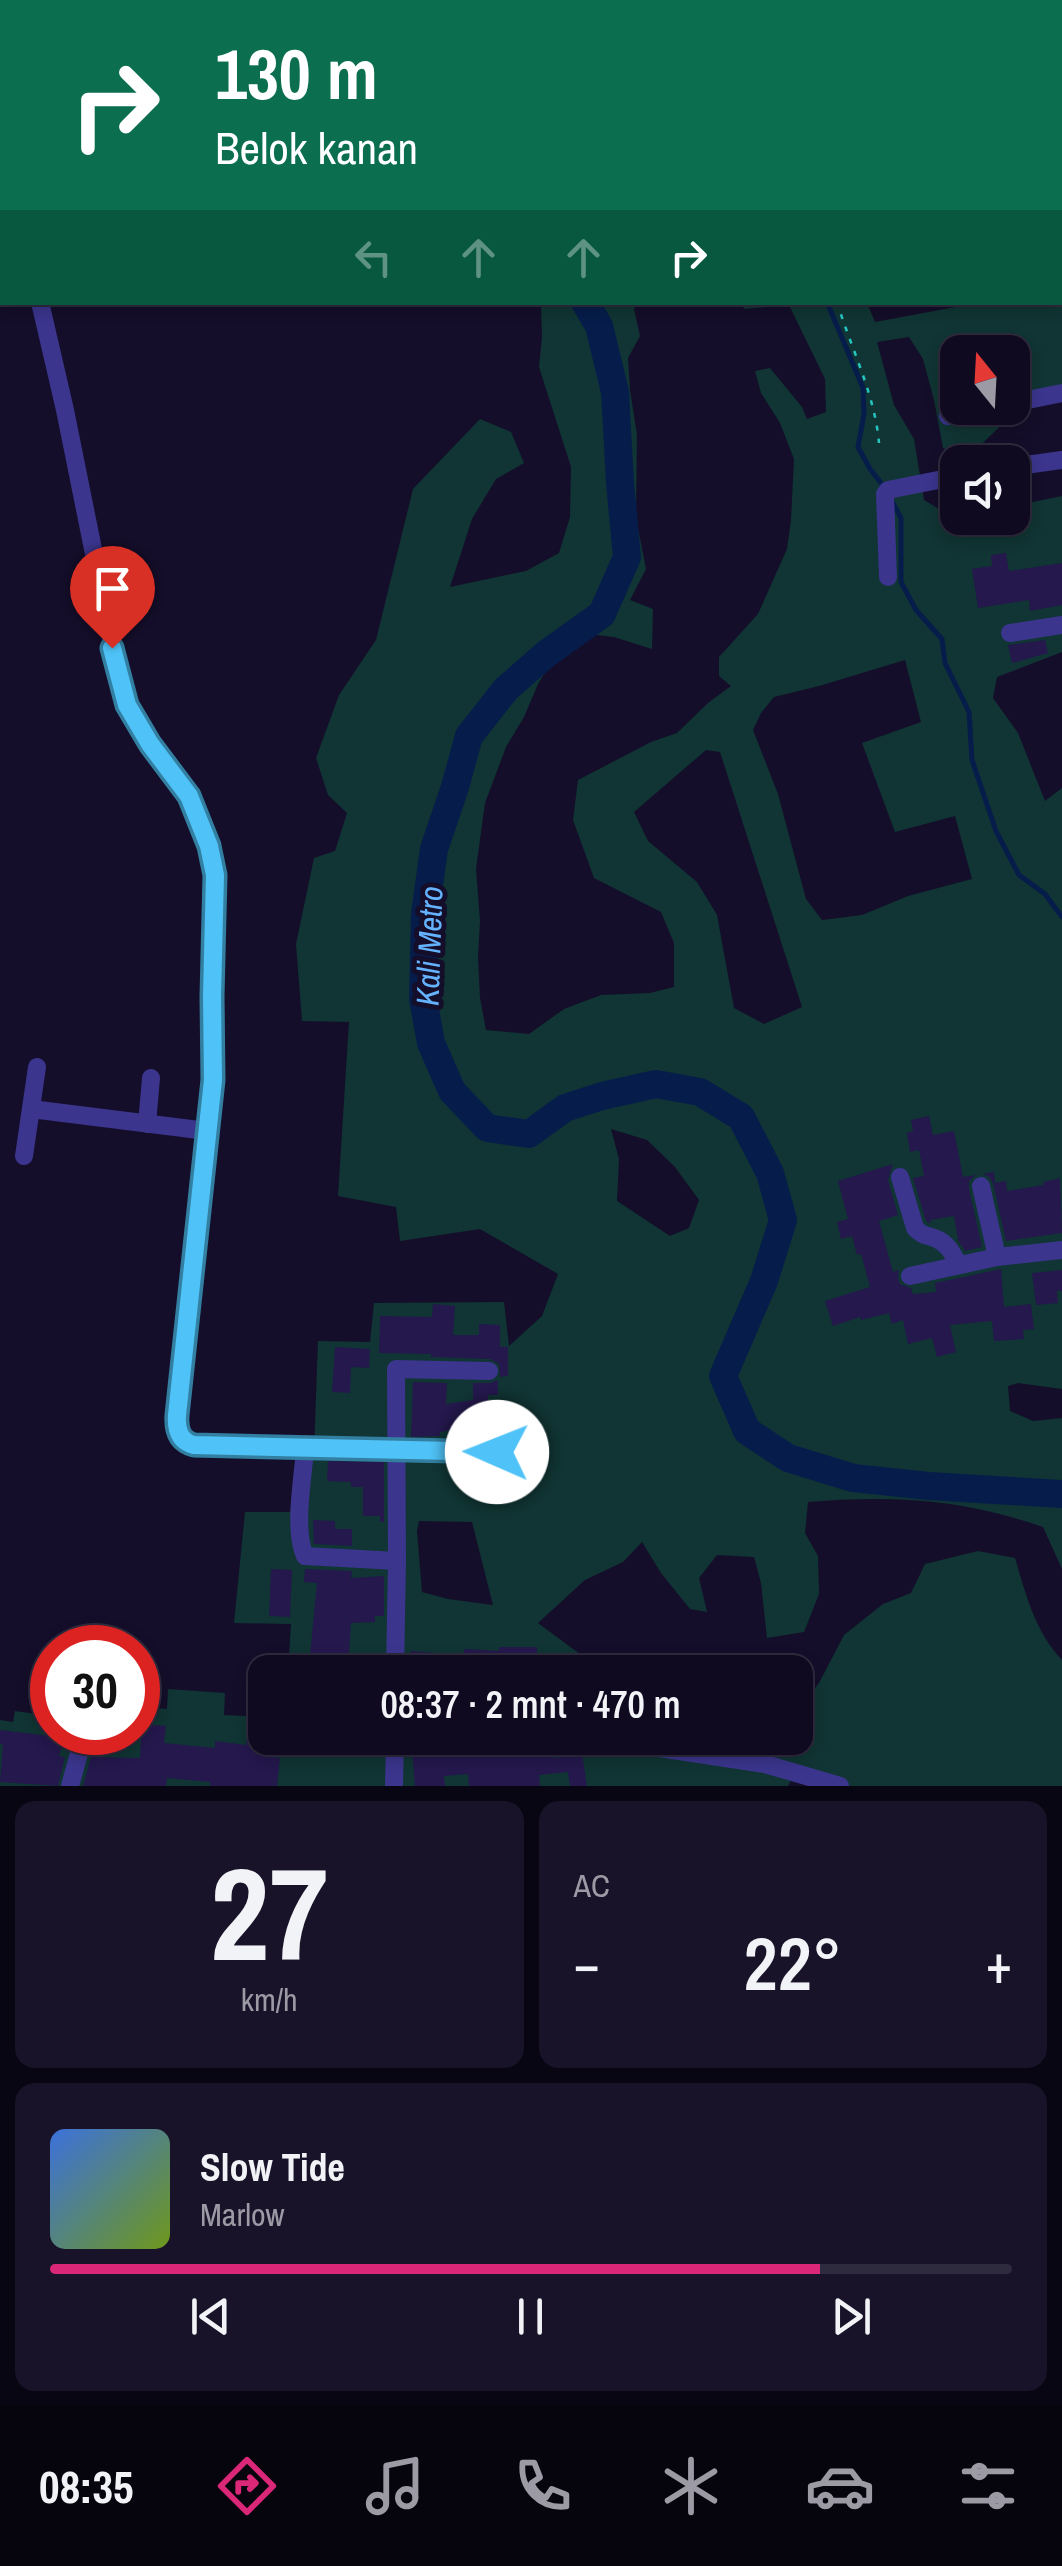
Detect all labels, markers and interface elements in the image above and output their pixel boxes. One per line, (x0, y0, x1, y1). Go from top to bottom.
text: 130 m (215, 27, 378, 121)
icon: right (50, 40, 180, 170)
text: Belok kanan (215, 117, 418, 178)
icon: left (346, 230, 401, 285)
icon: ahead (451, 230, 506, 285)
icon: ahead (556, 230, 611, 285)
icon: right (661, 230, 716, 285)
north arrow (940, 335, 1030, 425)
map controls (940, 335, 1030, 535)
button: sound (940, 445, 1030, 535)
pin (70, 546, 155, 649)
icon: arrive (85, 561, 140, 616)
water label: Kali Metro (405, 885, 453, 1007)
position arrow (445, 1400, 549, 1504)
speed limit sign: 30 (30, 1625, 160, 1755)
text: 08:37 · 2 mnt · 470 m (380, 1679, 681, 1730)
text: 27 (210, 1825, 329, 2001)
text: AC (574, 1864, 610, 1907)
text: 22° (744, 1912, 842, 2013)
text: − (574, 1926, 600, 2000)
text: + (986, 1926, 1012, 2000)
text: km/h (241, 1978, 298, 2021)
text: Slow Tide (200, 2142, 345, 2193)
text: Marlow (200, 2193, 285, 2236)
icon: previous (183, 2289, 238, 2344)
icon: pause (503, 2289, 558, 2344)
icon: next (824, 2289, 879, 2344)
icon: directions (212, 2451, 282, 2521)
icon: music (360, 2451, 430, 2521)
icon: phone (508, 2451, 578, 2521)
icon: climate (656, 2451, 726, 2521)
icon: car (805, 2451, 875, 2521)
icon: filters (953, 2451, 1023, 2521)
text: 08:35 (39, 2456, 133, 2517)

